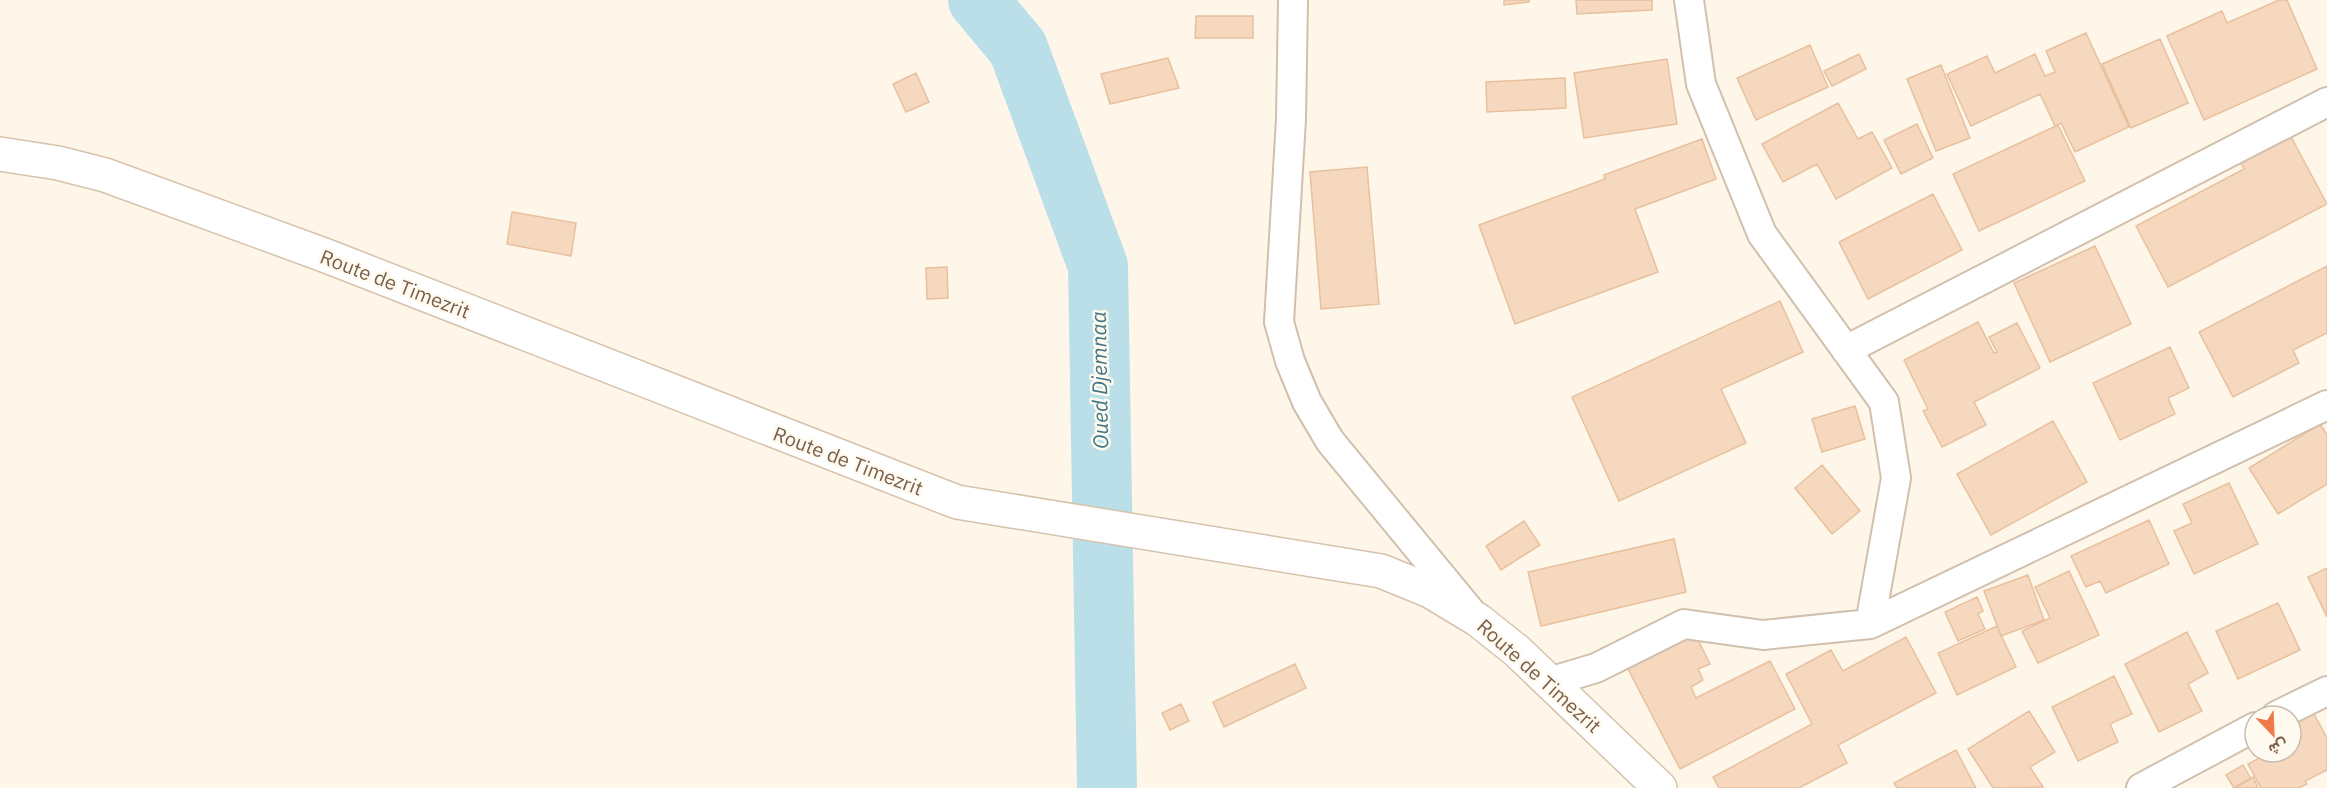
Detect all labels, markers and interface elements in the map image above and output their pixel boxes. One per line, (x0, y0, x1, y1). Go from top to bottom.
street label: Route de Timezrit (316, 243, 474, 325)
water label: Oued Djemnaa (1084, 311, 1114, 449)
street label: Route de Timezrit (769, 420, 927, 502)
street label: Route de Timezrit (1471, 613, 1607, 739)
north arrow (2243, 704, 2303, 764)
text: ش (2266, 735, 2292, 761)

